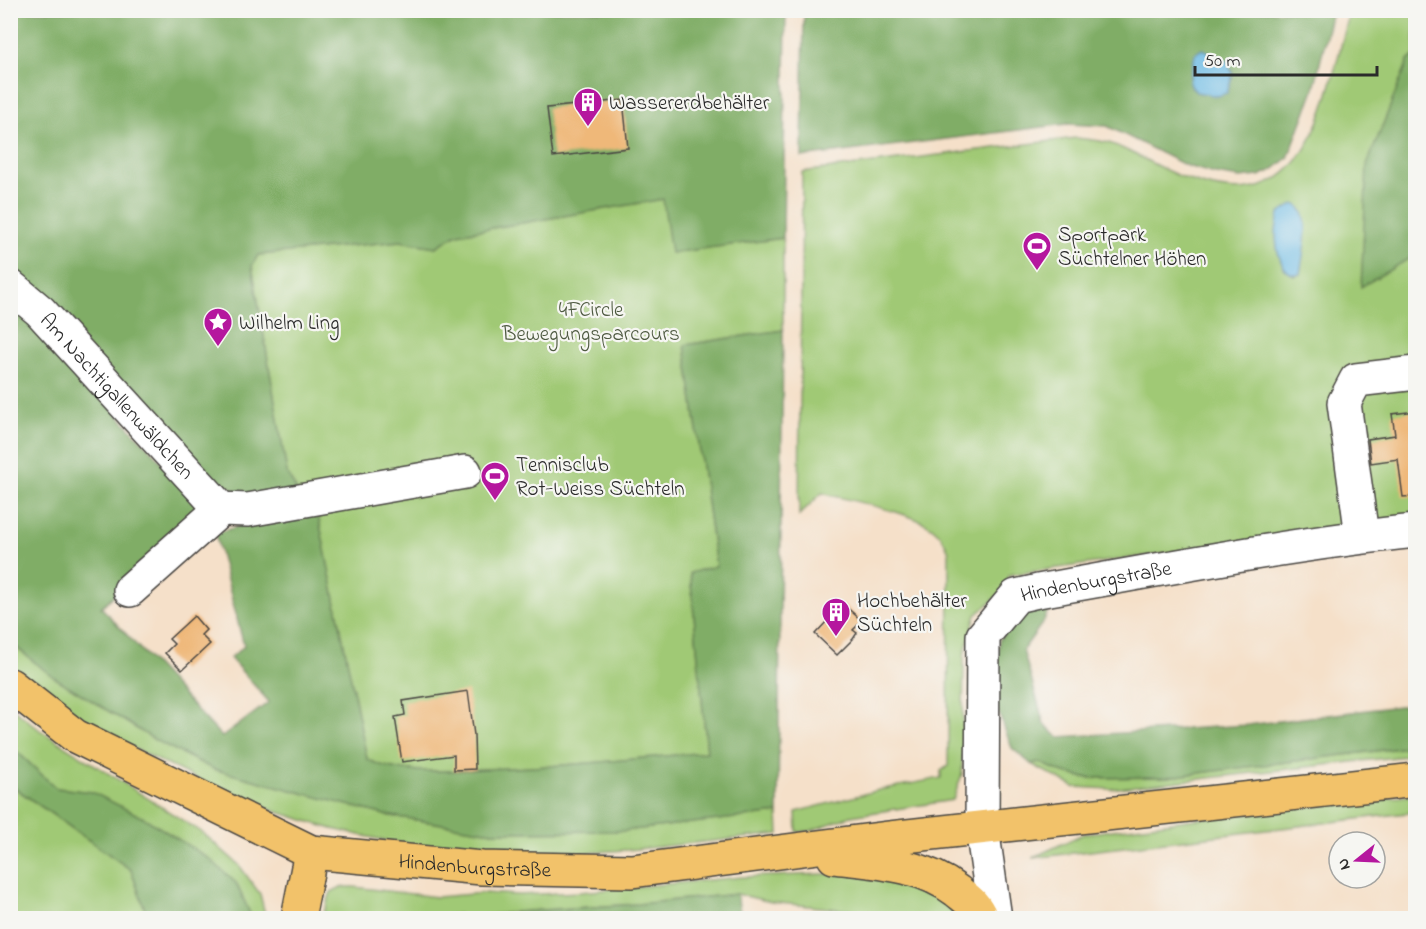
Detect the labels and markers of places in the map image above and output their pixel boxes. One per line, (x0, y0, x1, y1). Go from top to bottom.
building icon: Wassererdbehälter (572, 86, 604, 128)
place label: Wassererdbehälter (609, 89, 770, 119)
place label: Sportpark Süchtelner Höhen (1058, 221, 1206, 275)
sports icon: Sportpark Süchtelner Höhen (1021, 230, 1053, 272)
place icon: Wilhelm Ling (202, 306, 234, 348)
place label: Wilhelm Ling (239, 309, 339, 341)
place label: Tennisclub Rot-Weiss Süchteln (516, 451, 685, 505)
sports icon: Tennisclub Rot-Weiss Süchteln (479, 460, 511, 502)
place label: Hochbehälter Süchteln (857, 587, 968, 641)
building icon: Hochbehälter Süchteln (820, 596, 852, 638)

